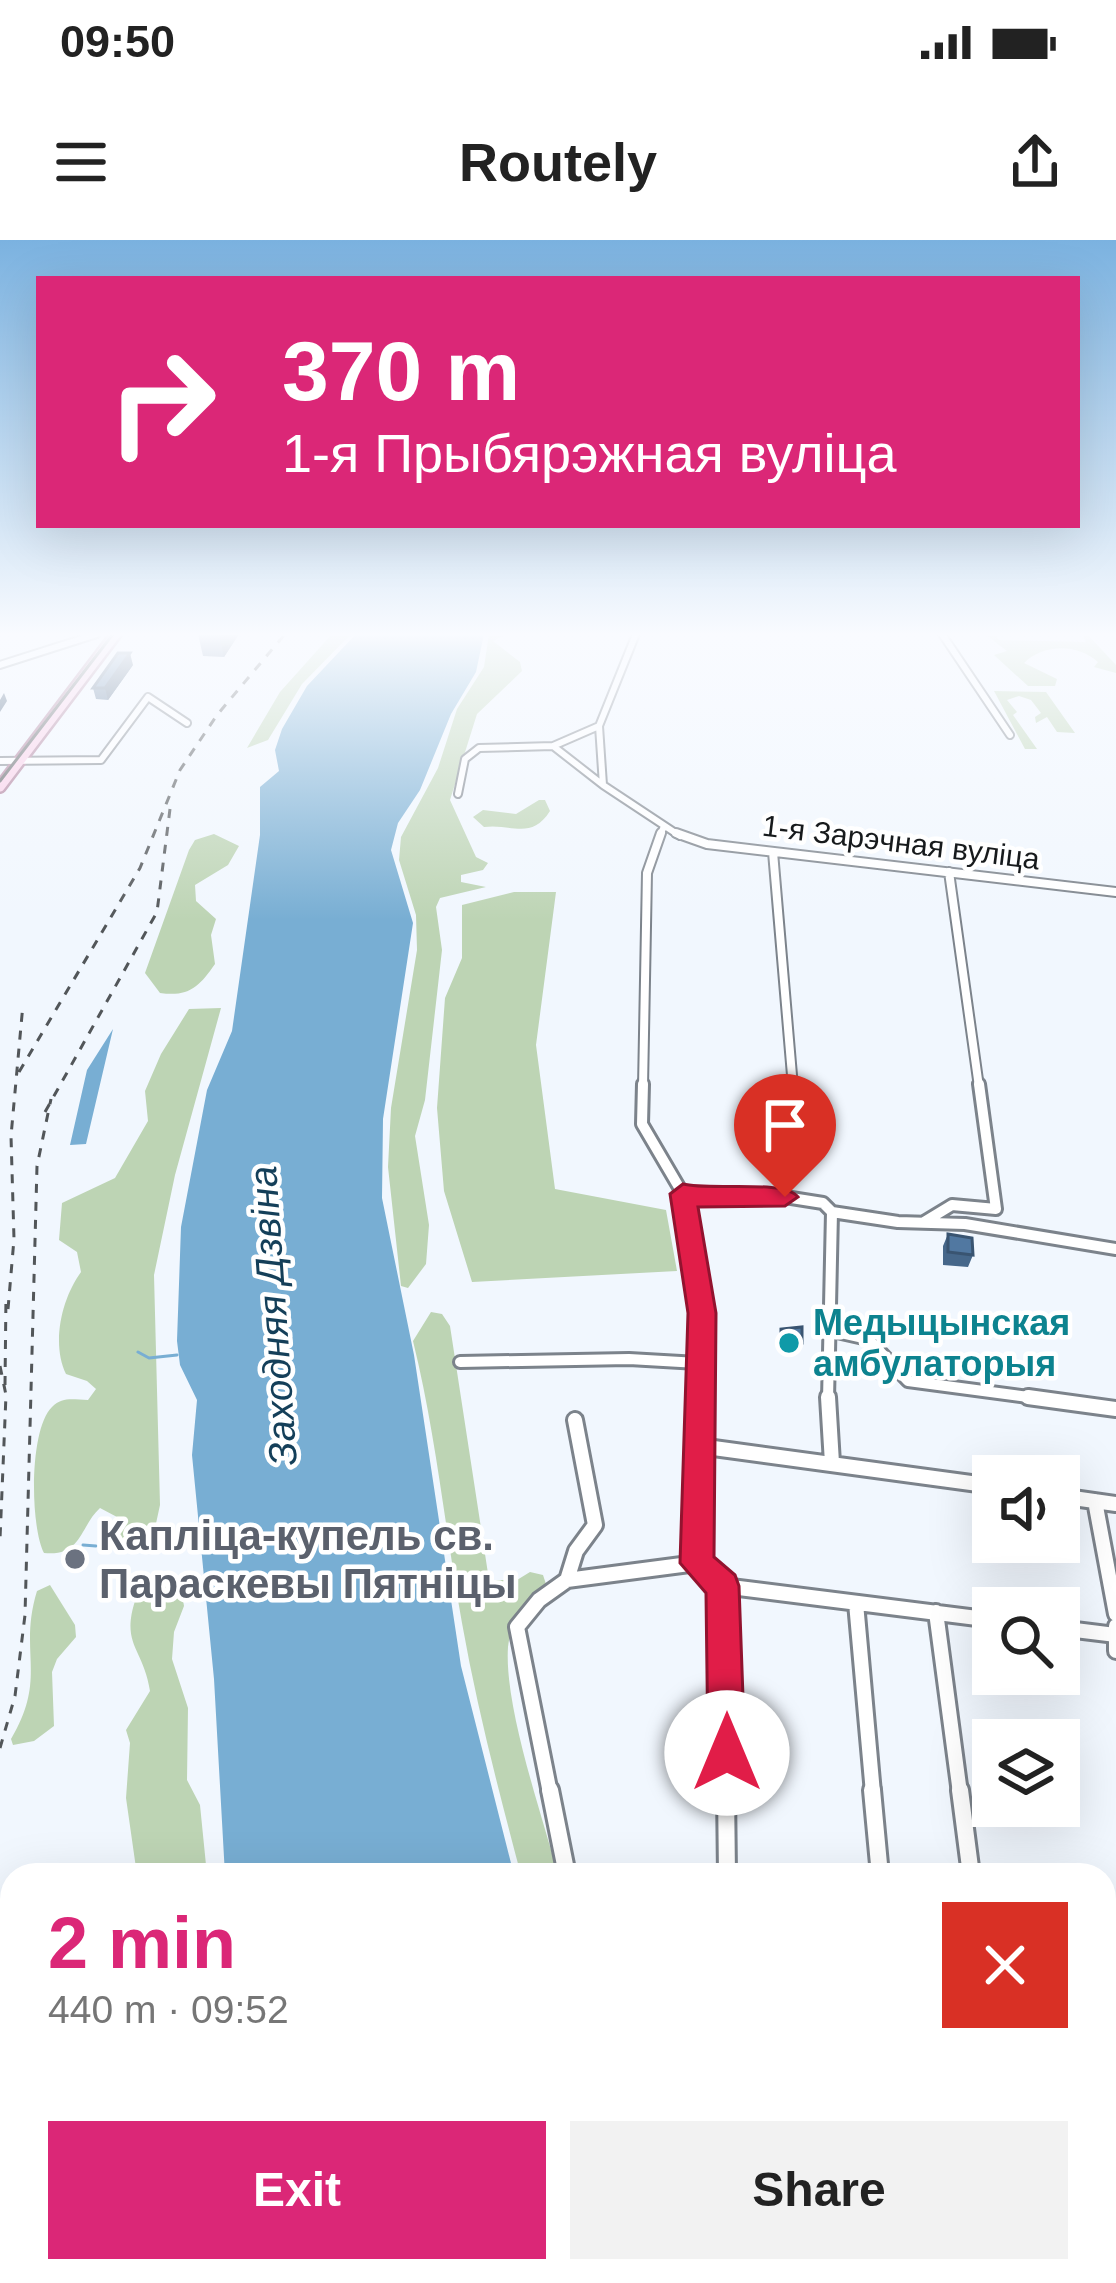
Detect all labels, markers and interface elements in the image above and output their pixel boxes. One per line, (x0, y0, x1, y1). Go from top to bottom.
text: 09:50 (60, 16, 175, 67)
icon: menu (48, 129, 114, 195)
icon: share (1002, 129, 1068, 195)
text: Routely (459, 132, 657, 192)
icon: right (84, 324, 240, 480)
text: 370 m (282, 324, 520, 418)
text: 1-я Прыбярэжная вуліца (282, 423, 897, 483)
street label: 1-я Зарэчная вуліца (760, 809, 1042, 875)
pin (734, 1074, 836, 1197)
icon: arrive (752, 1092, 818, 1158)
water label: Заходняя Дзвіна (241, 1165, 305, 1467)
place label: Медыцынская амбулаторыя (813, 1302, 1070, 1384)
marker: Медыцынская амбулаторыя (776, 1330, 802, 1356)
map controls (972, 1455, 1080, 1827)
button: sound (972, 1455, 1080, 1563)
place label: Капліца-купель св. Параскевы Пятніцы (99, 1512, 517, 1607)
marker: Капліца-купель св. Параскевы Пятніцы (62, 1546, 88, 1572)
button: search (972, 1587, 1080, 1695)
position arrow (664, 1690, 790, 1816)
button: layers (972, 1719, 1080, 1827)
button: close (942, 1902, 1068, 2028)
text: 2 min (48, 1903, 236, 1983)
text: 440 m · 09:52 (48, 1988, 289, 2031)
button: Exit (48, 2121, 546, 2259)
button: Share (570, 2121, 1068, 2259)

